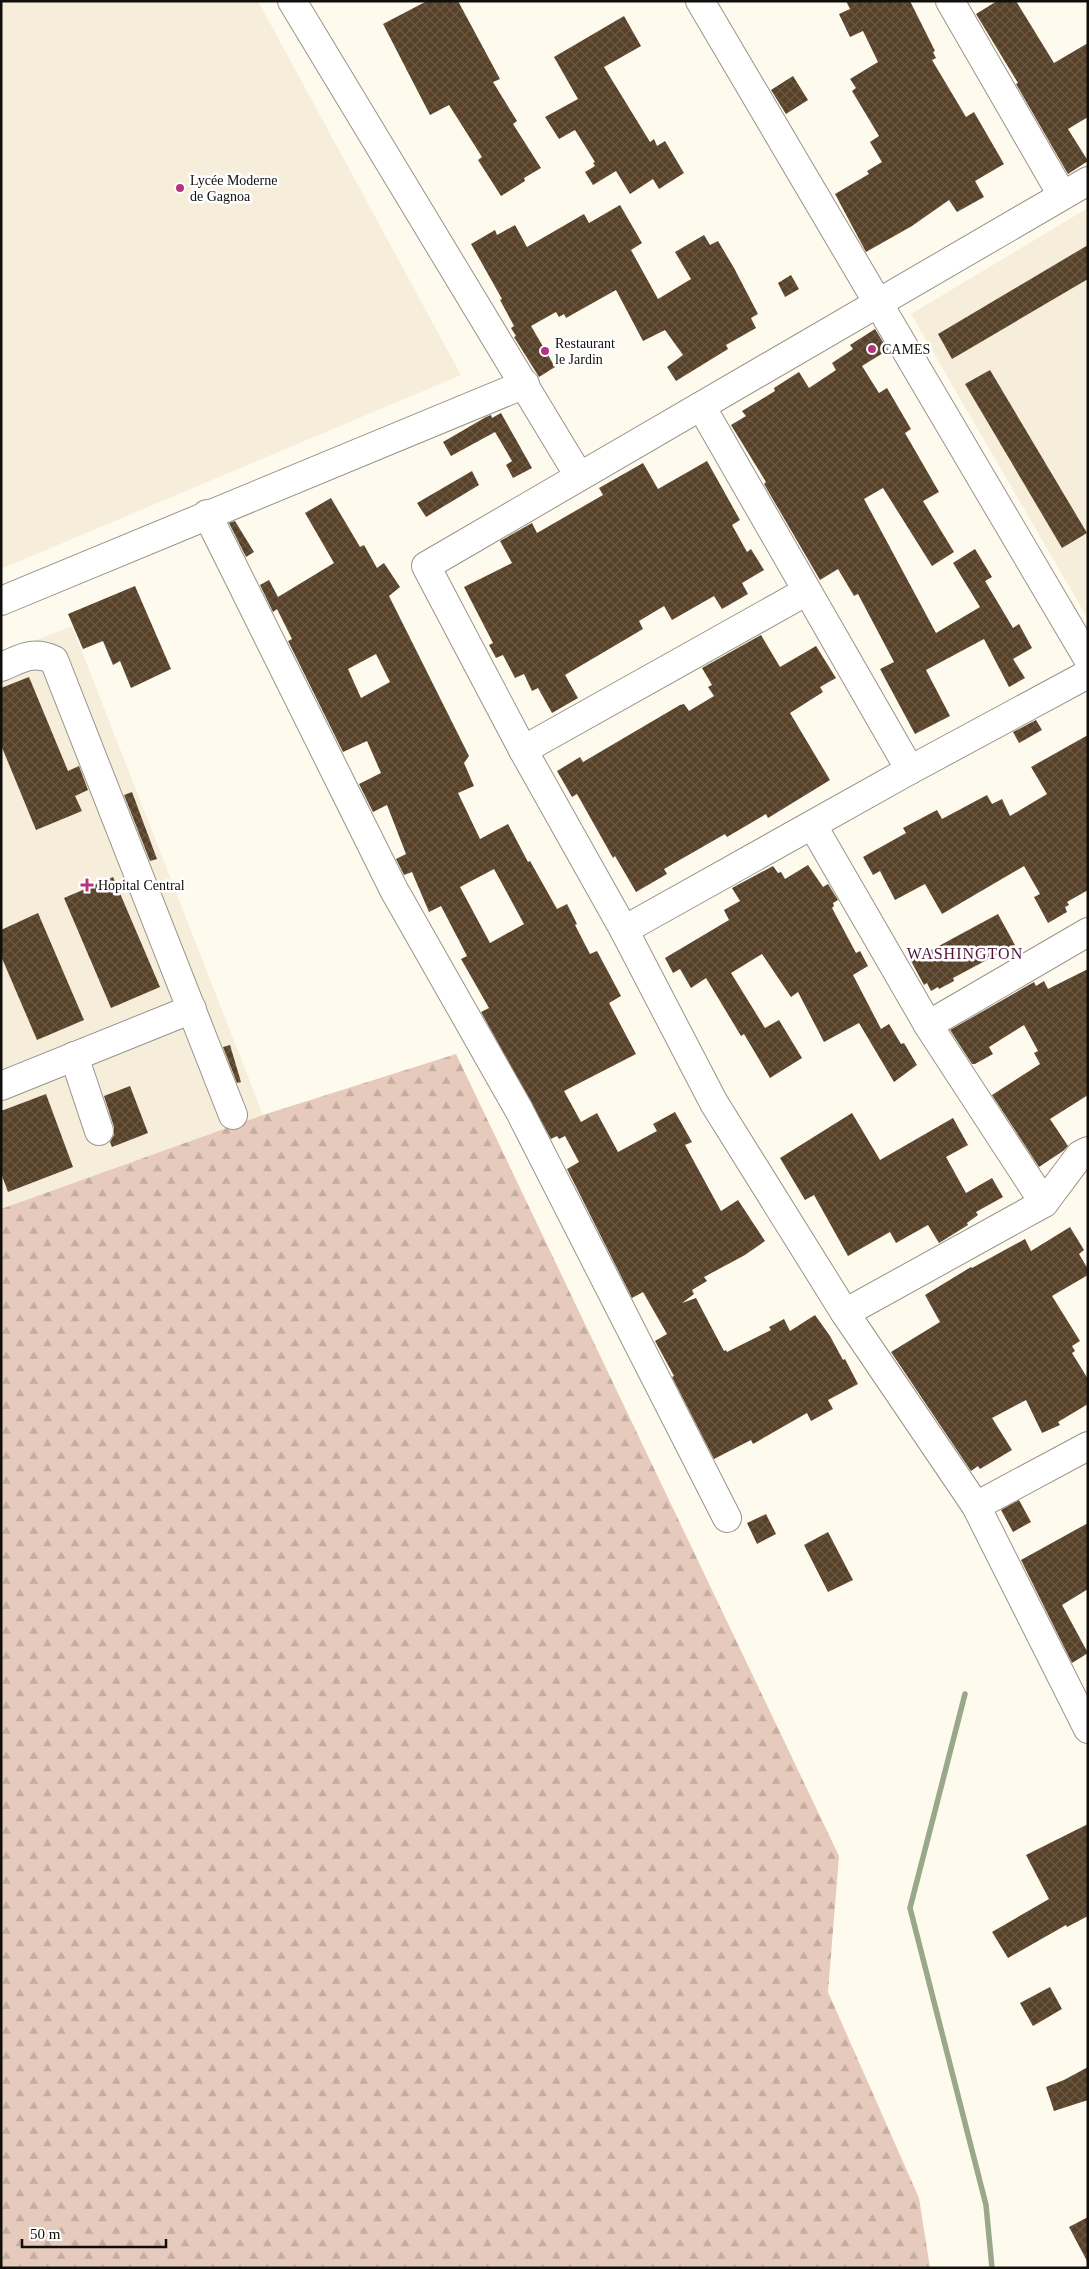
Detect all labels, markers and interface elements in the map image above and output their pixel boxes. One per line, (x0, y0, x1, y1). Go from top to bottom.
place label: Lycée Moderne de Gagnoa (190, 173, 277, 204)
marker: Lycée Moderne de Gagnoa (174, 182, 186, 194)
place label: Restaurant le Jardin (555, 336, 615, 367)
place label: CAMES (882, 342, 930, 357)
marker: CAMES (866, 343, 878, 355)
marker: Restaurant le Jardin (539, 345, 551, 357)
marker: Hopital Central (80, 878, 94, 892)
place label: Hopital Central (98, 878, 185, 893)
district label: WASHINGTON (907, 945, 1023, 962)
scale bar (22, 2216, 166, 2248)
text: 50 m (30, 2226, 61, 2242)

